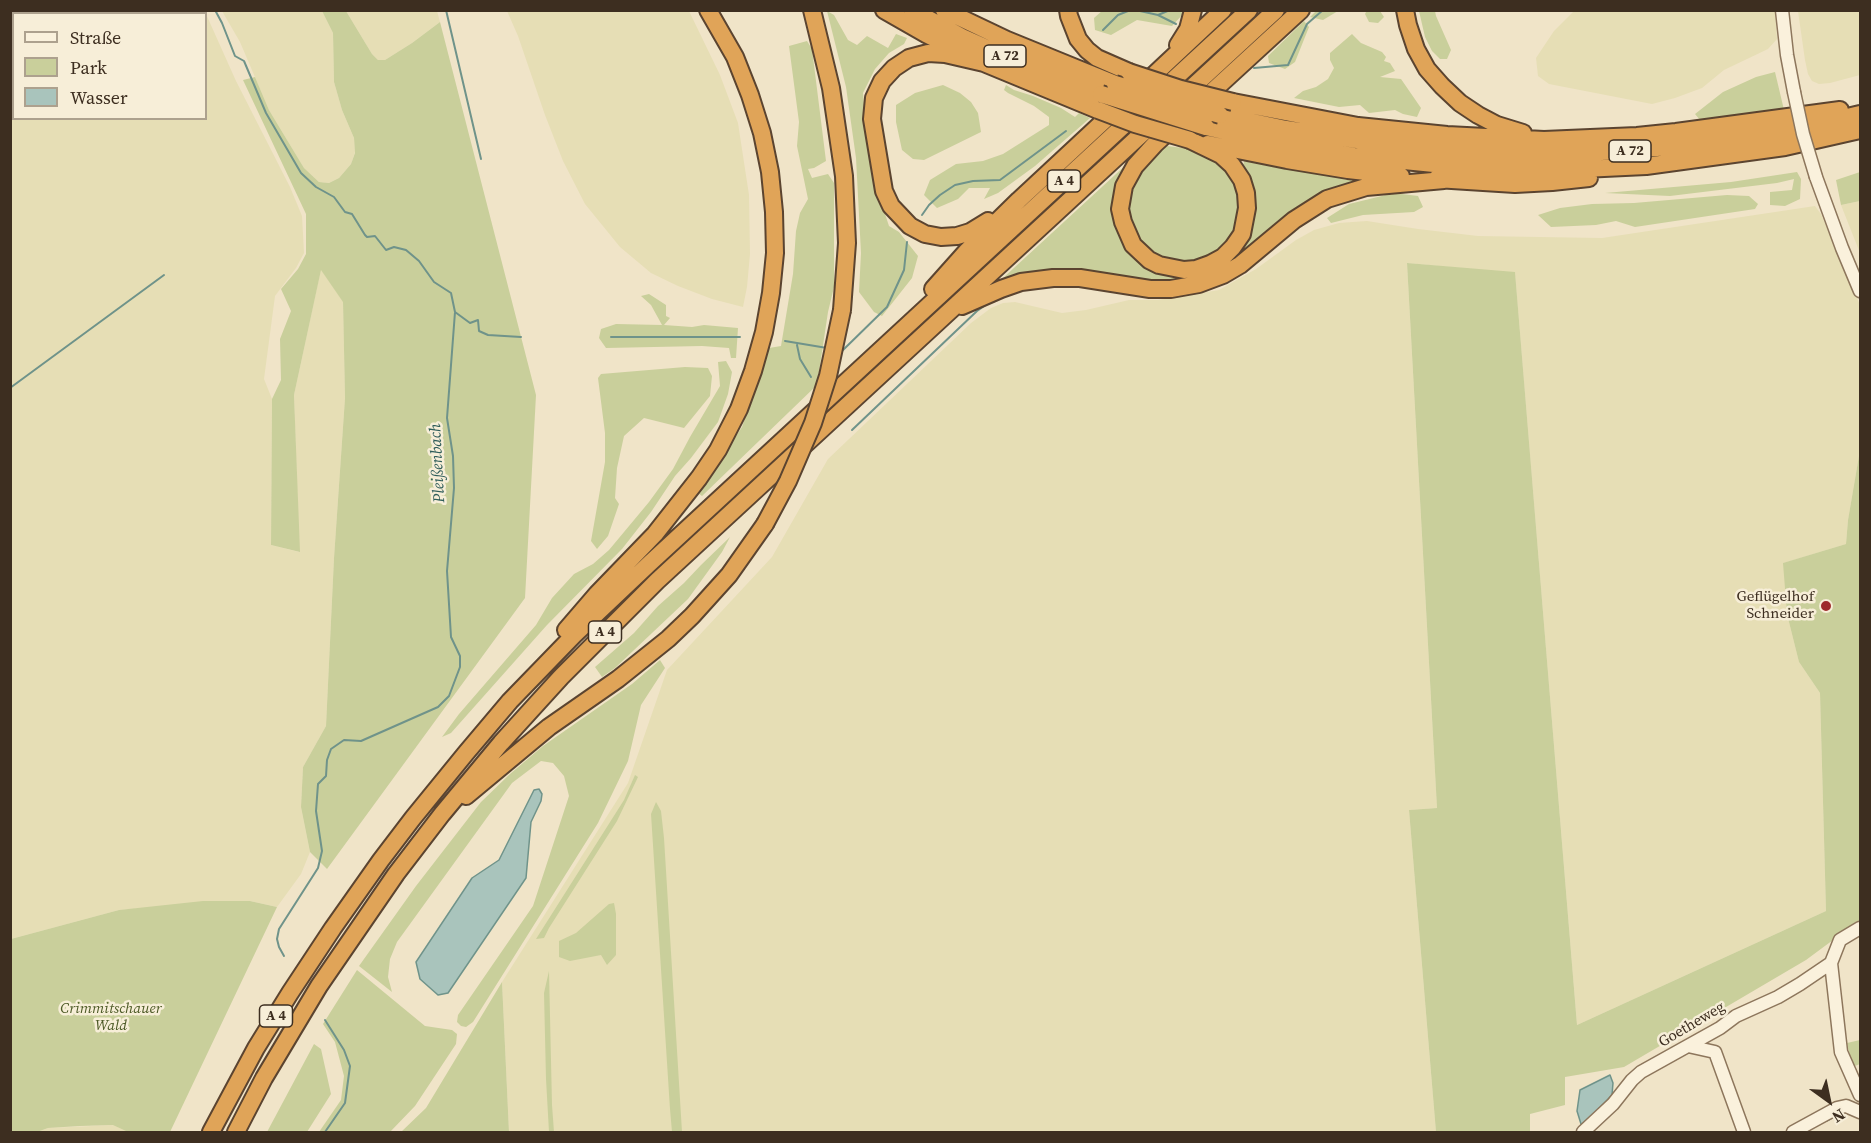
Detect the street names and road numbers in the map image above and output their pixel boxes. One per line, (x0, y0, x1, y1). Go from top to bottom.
road number: A 72 (984, 45, 1026, 67)
road number: A 72 (1609, 140, 1651, 162)
road number: A 4 (1048, 170, 1080, 192)
road number: A 4 (588, 621, 622, 643)
street label: Goetheweg (1656, 998, 1728, 1052)
road number: A 4 (260, 1005, 292, 1027)

